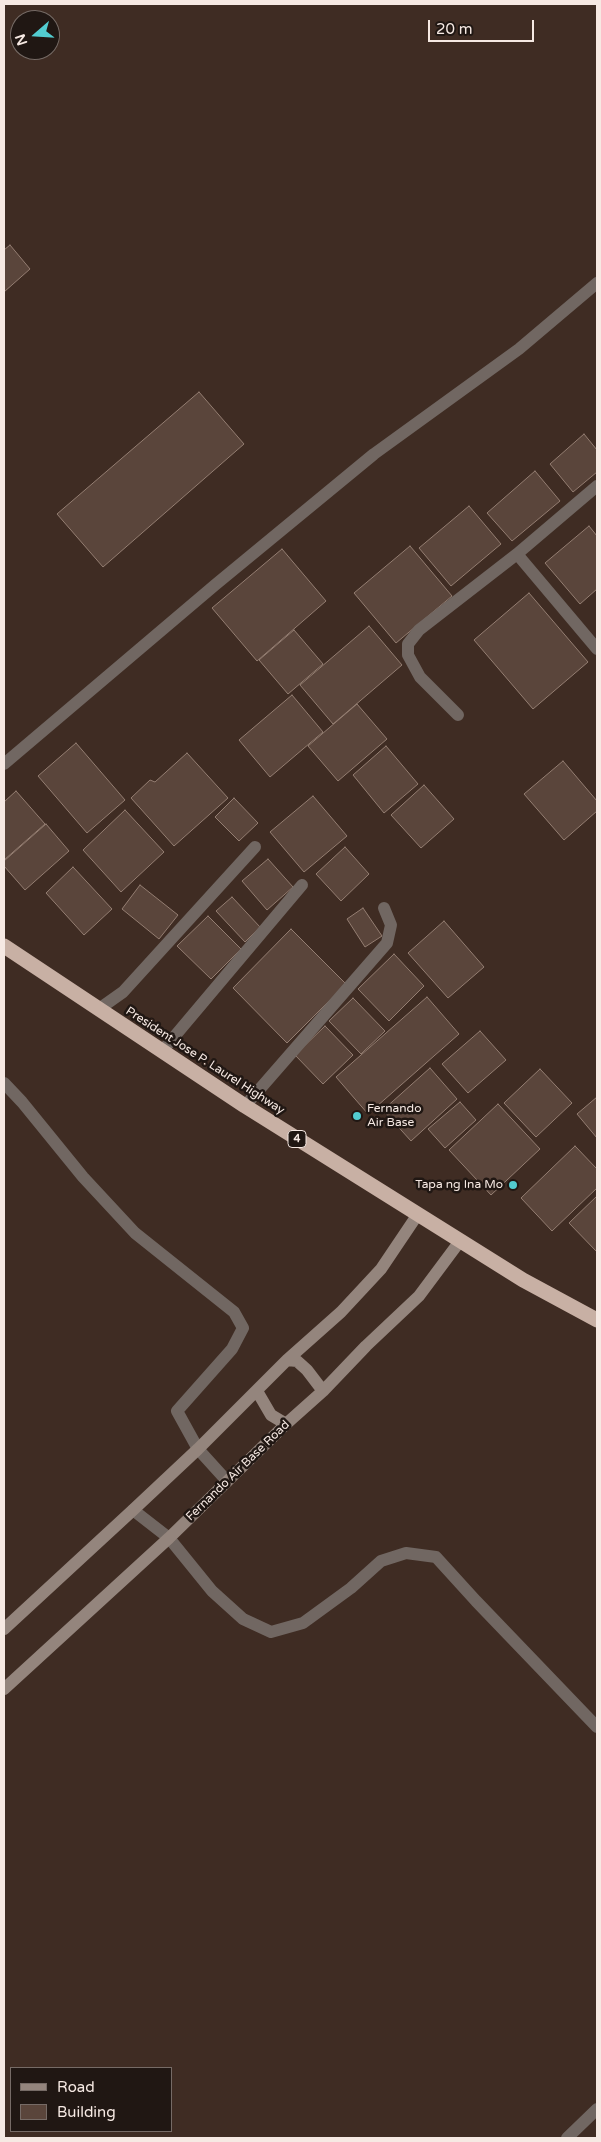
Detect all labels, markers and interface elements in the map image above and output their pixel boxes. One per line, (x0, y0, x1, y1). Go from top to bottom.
north arrow (10, 10, 60, 60)
scale bar (431, 10, 537, 42)
text: 20 m (436, 20, 473, 38)
text: N (11, 32, 31, 48)
street label: President Jose P. Laurel Highway (123, 1004, 287, 1118)
place label: Fernando Air Base (367, 1102, 421, 1130)
marker: Fernando Air Base (351, 1110, 363, 1122)
road number: 4 (288, 1130, 306, 1148)
place label: Tapa ng Ina Mo (415, 1178, 503, 1192)
marker: Tapa ng Ina Mo (507, 1179, 519, 1191)
street label: Fernando Air Base Road (183, 1418, 293, 1524)
legend (10, 2067, 172, 2132)
text: Road (57, 2078, 95, 2096)
text: Building (57, 2103, 116, 2121)

